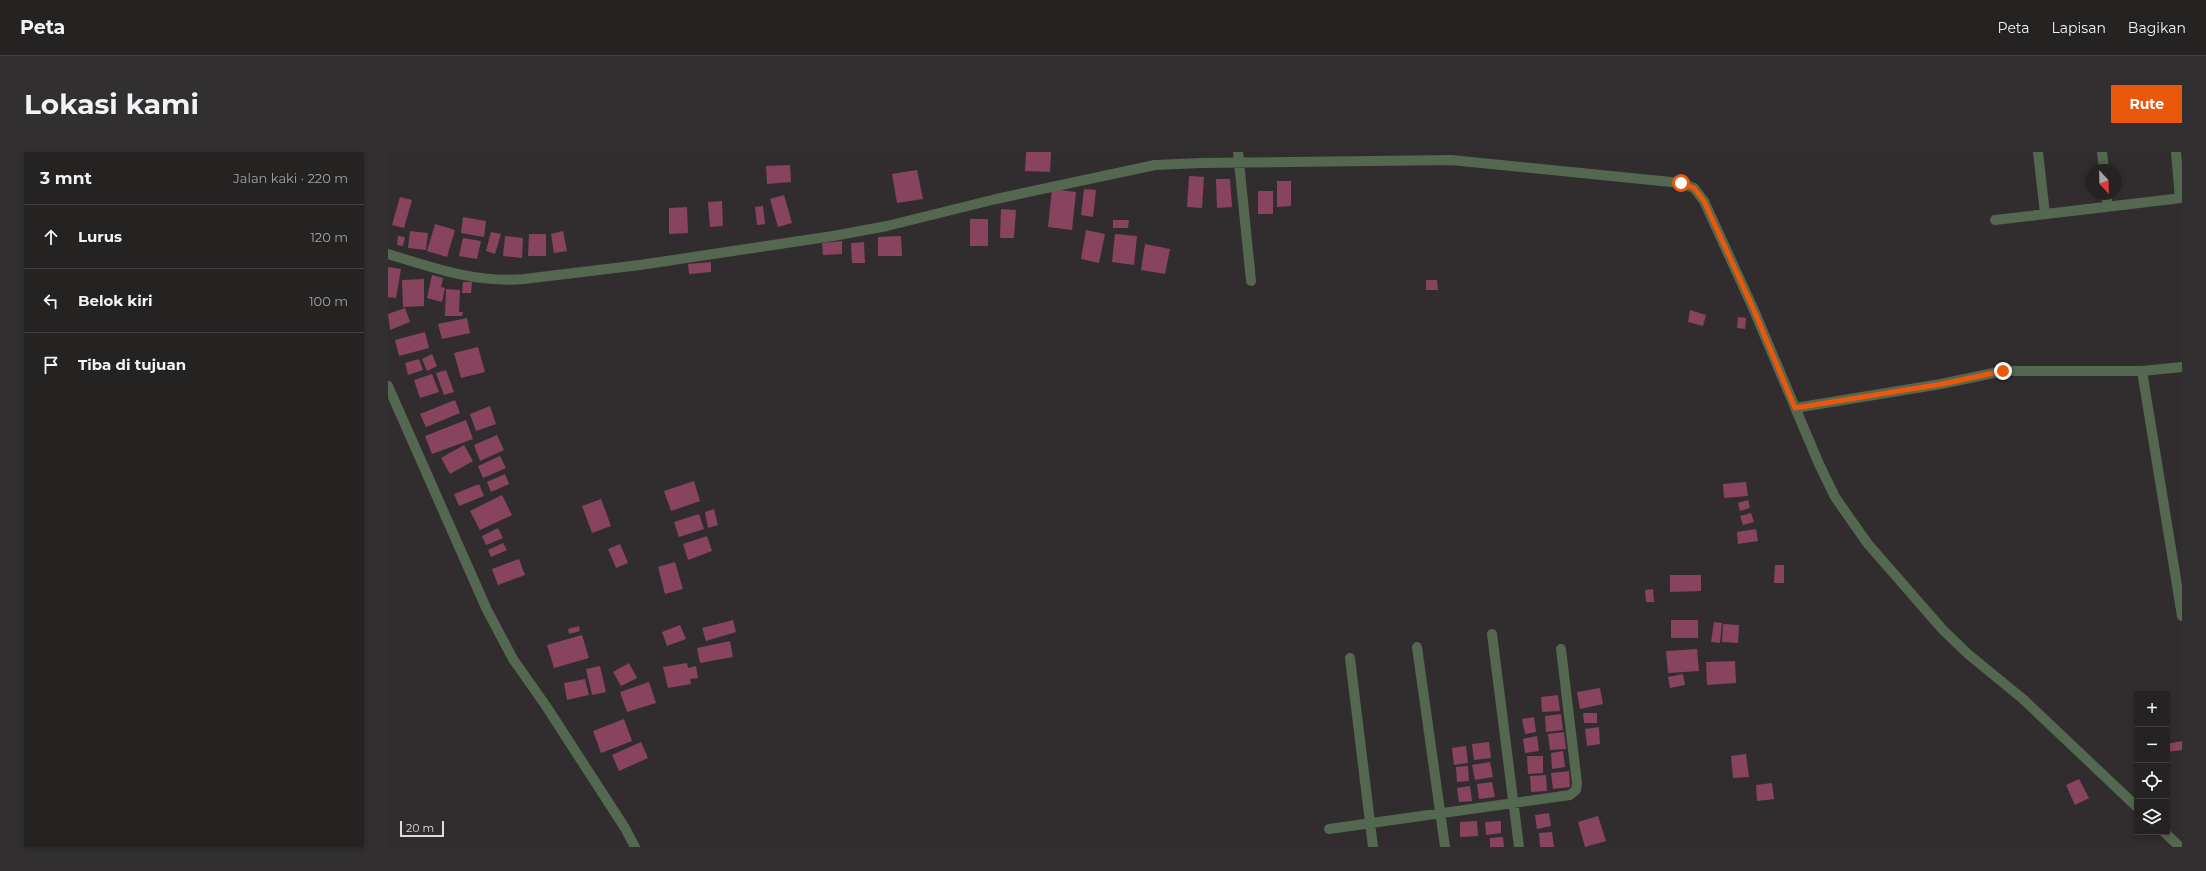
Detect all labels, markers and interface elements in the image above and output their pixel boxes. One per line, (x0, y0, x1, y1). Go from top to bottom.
text: Peta (20, 16, 65, 39)
text: Peta (1998, 19, 2030, 37)
text: Lapisan (2052, 19, 2106, 37)
text: Bagikan (2128, 19, 2186, 37)
button: Rute (2111, 85, 2182, 123)
text: Lokasi kami (24, 87, 199, 121)
north arrow (2086, 164, 2122, 200)
text: 3 mnt (40, 168, 92, 188)
text: Jalan kaki · 220 m (233, 170, 348, 186)
route start (1672, 174, 1690, 192)
icon: ahead (40, 226, 62, 248)
text: Lurus (78, 227, 122, 246)
text: 120 m (310, 229, 348, 245)
icon: left (40, 290, 62, 312)
text: Belok kiri (78, 291, 153, 310)
text: 100 m (309, 293, 348, 309)
icon: arrive (40, 354, 62, 376)
text: Tiba di tujuan (78, 355, 186, 374)
route end (1994, 362, 2012, 380)
map controls (2134, 691, 2170, 835)
button: + (2134, 691, 2170, 727)
button: − (2134, 727, 2170, 763)
button: locate (2134, 763, 2170, 799)
button: layers (2134, 799, 2170, 835)
scale bar (400, 819, 444, 838)
text: 20 m (406, 821, 434, 835)

